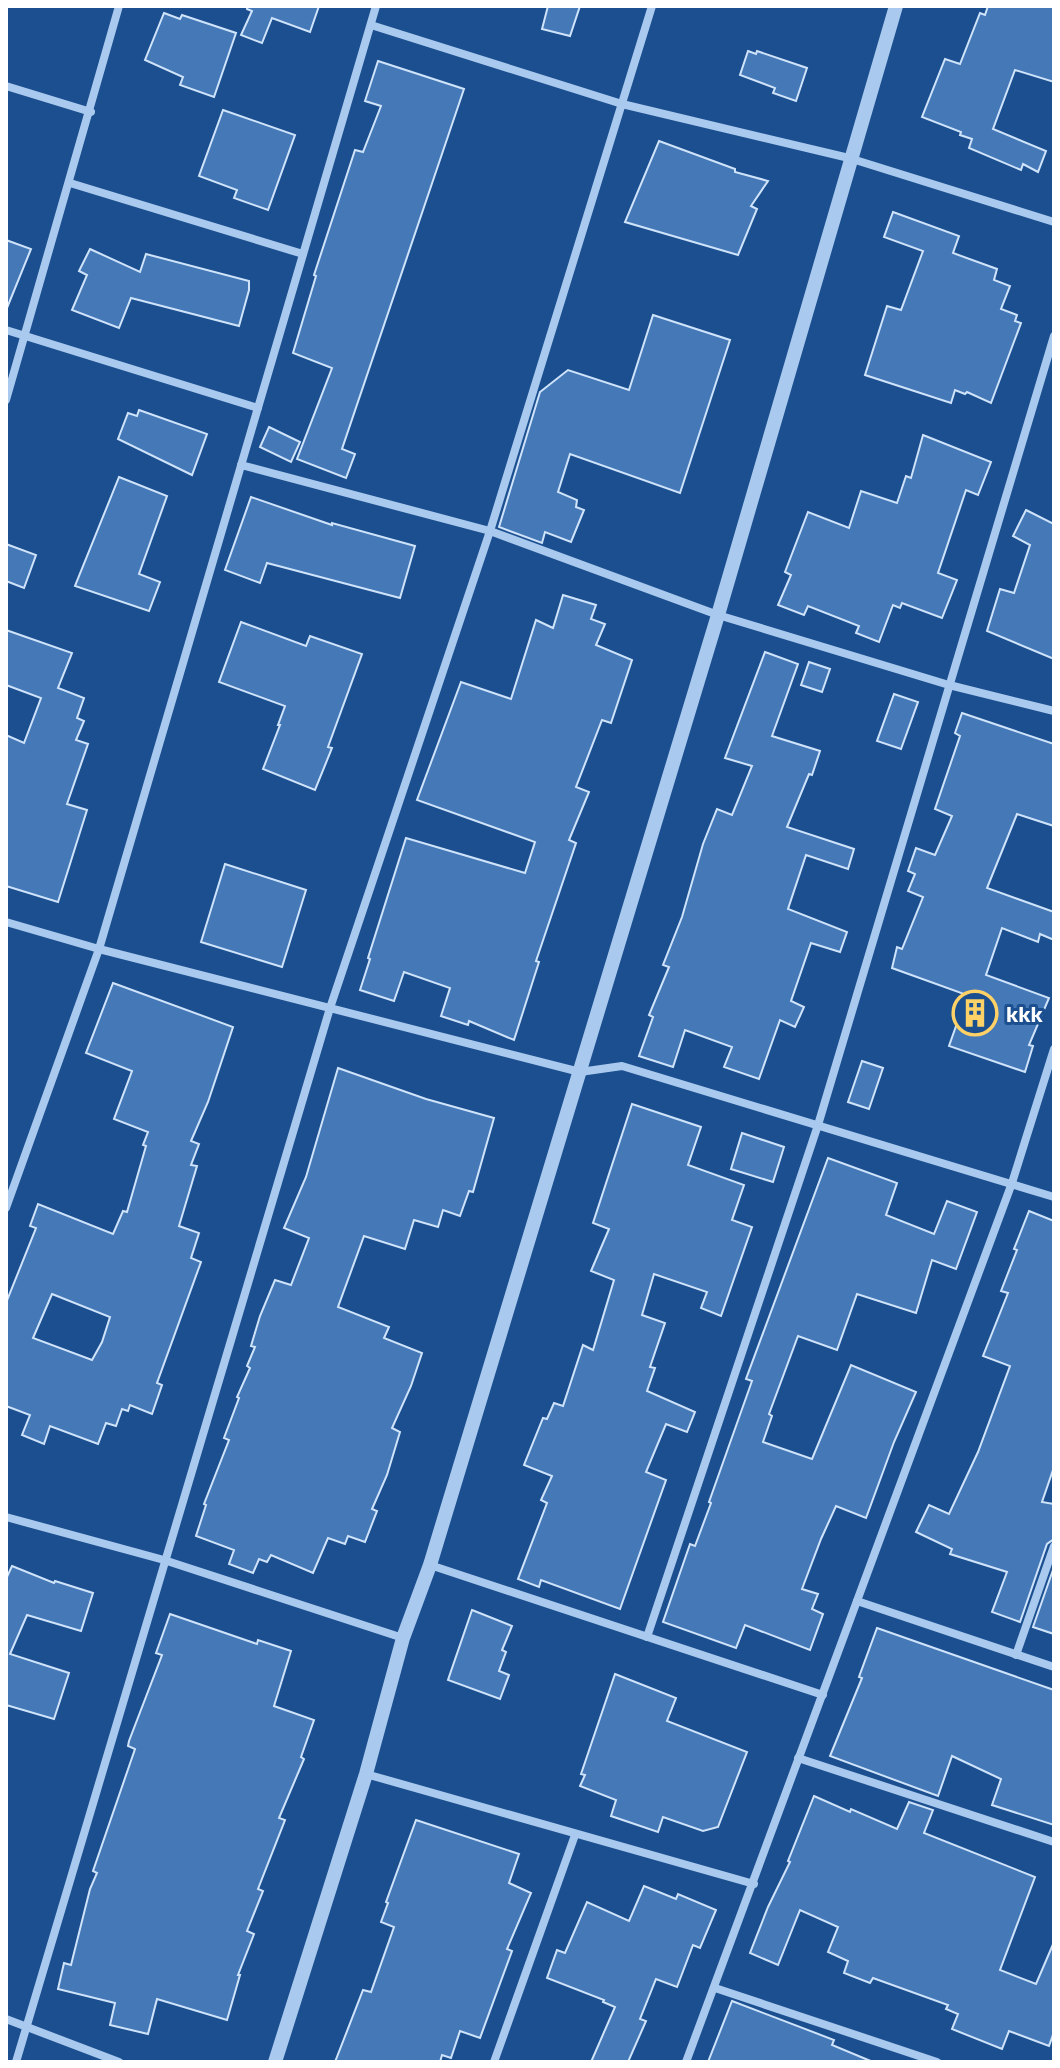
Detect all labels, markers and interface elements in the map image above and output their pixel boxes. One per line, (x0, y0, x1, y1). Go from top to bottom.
building icon: kkk (951, 989, 999, 1037)
place label: kkk (1006, 1000, 1044, 1026)

